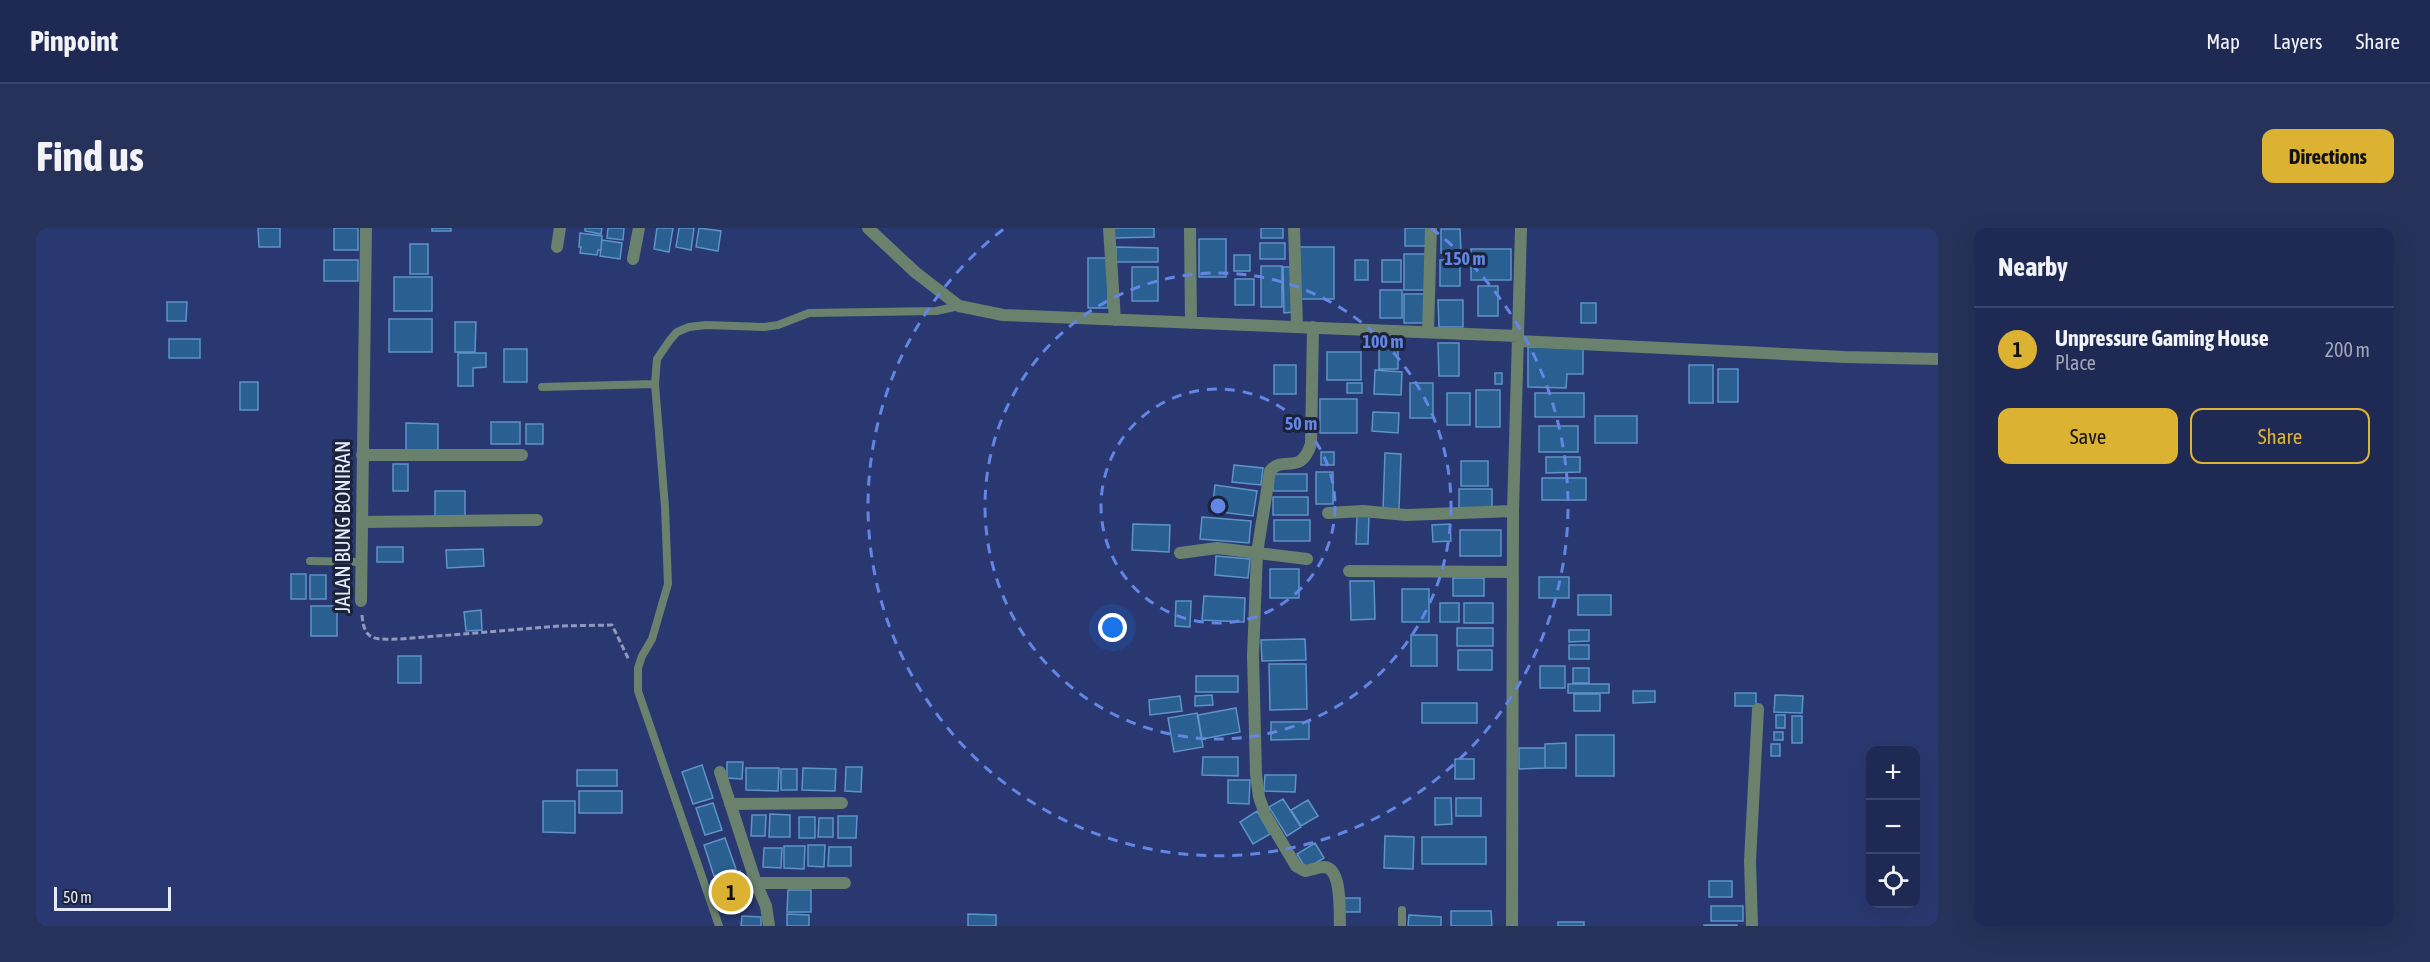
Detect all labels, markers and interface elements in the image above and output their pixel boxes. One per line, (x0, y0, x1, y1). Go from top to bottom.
text: Pinpoint (30, 25, 118, 57)
text: Map (2206, 29, 2240, 53)
text: Layers (2273, 29, 2323, 53)
text: Share (2356, 29, 2400, 53)
button: Directions (2262, 129, 2394, 183)
text: Find us (36, 132, 144, 180)
text: 150 m (1445, 248, 1485, 269)
text: Nearby (1998, 252, 2068, 282)
text: Unpressure Gaming House (2055, 325, 2269, 351)
text: 100 m (1363, 331, 1403, 352)
text: 1 (2013, 338, 2022, 361)
text: 200 m (2325, 338, 2370, 361)
text: Place (2055, 351, 2096, 374)
button: Save (1998, 408, 2178, 464)
button: Share (2190, 408, 2370, 464)
text: 50 m (1285, 413, 1317, 434)
street label: JALAN BUNG BONIRAN (330, 441, 354, 613)
centre of rings (1208, 496, 1228, 516)
your location (1098, 613, 1127, 642)
map controls (1866, 746, 1920, 908)
button: + (1866, 746, 1920, 800)
button: − (1866, 800, 1920, 854)
button: locate (1866, 854, 1920, 908)
pin: 1 (712, 870, 750, 914)
scale bar (54, 884, 171, 912)
text: 50 m (63, 888, 92, 906)

